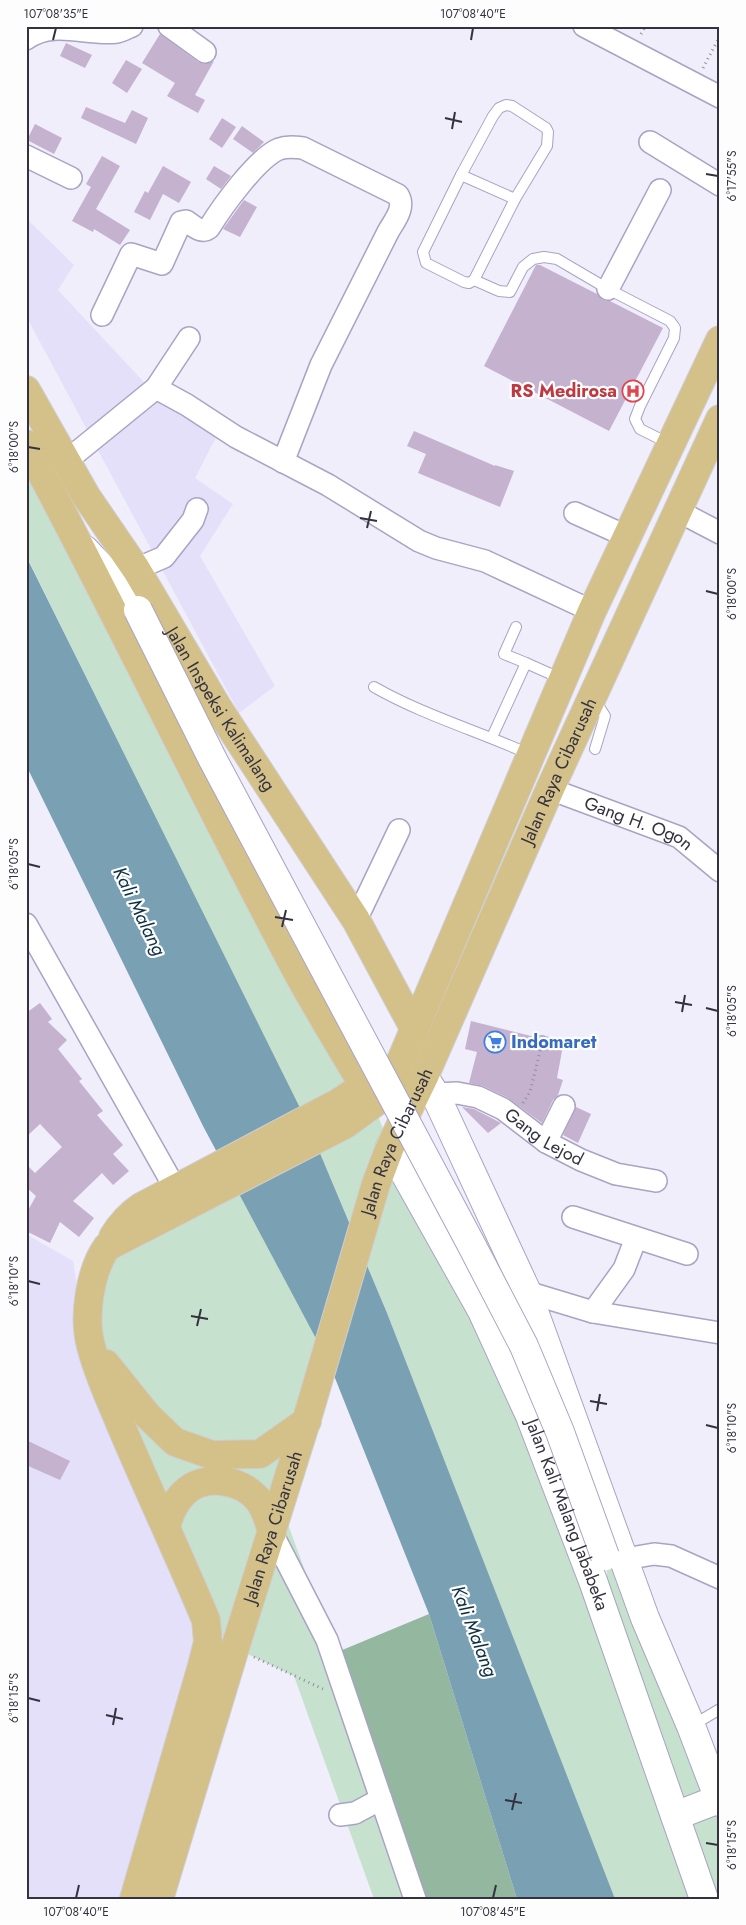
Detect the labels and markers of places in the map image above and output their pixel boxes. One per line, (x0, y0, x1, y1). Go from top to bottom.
place label: RS Medirosa (511, 378, 617, 404)
hospital icon: RS Medirosa (621, 379, 645, 403)
place label: Indomaret (511, 1029, 597, 1055)
supermarket icon: Indomaret (483, 1030, 507, 1054)

